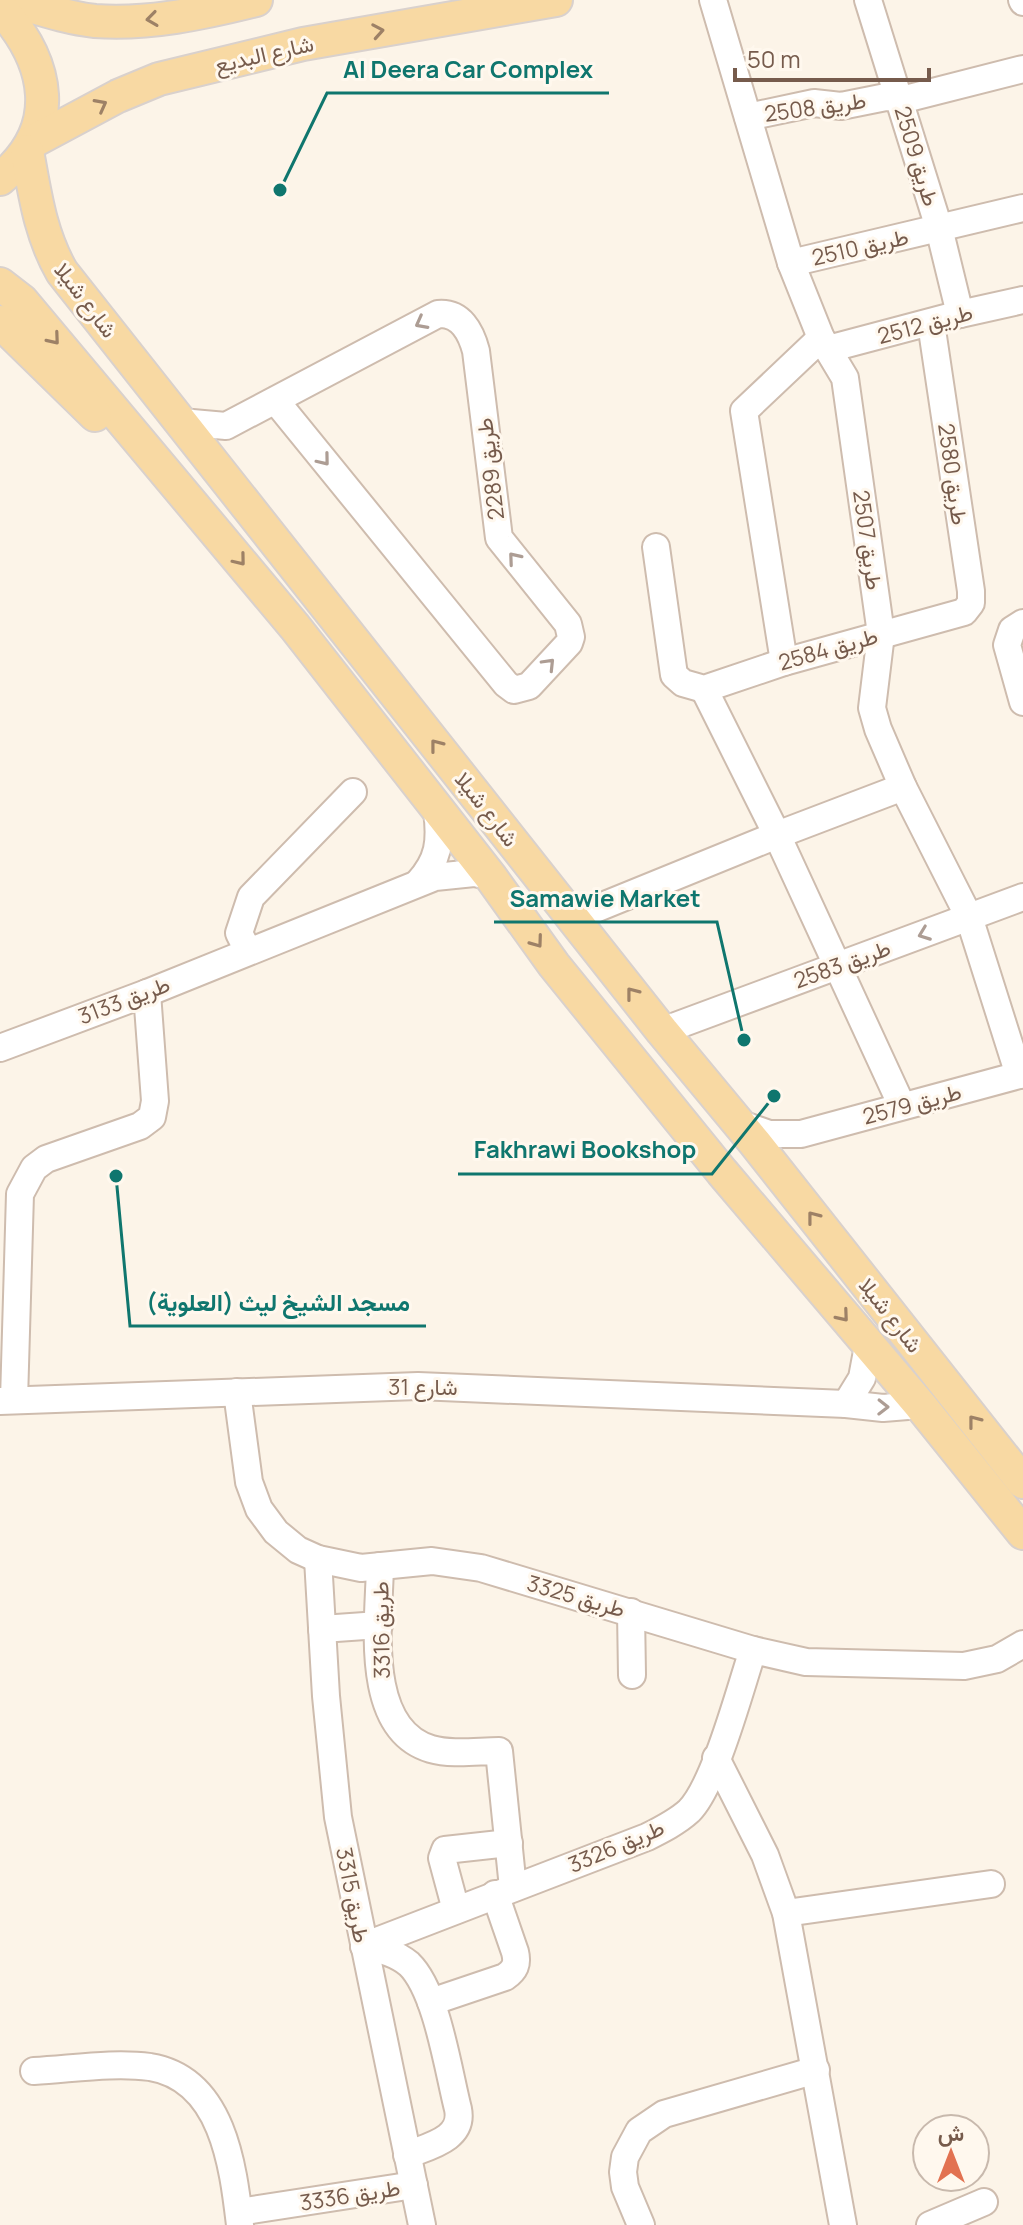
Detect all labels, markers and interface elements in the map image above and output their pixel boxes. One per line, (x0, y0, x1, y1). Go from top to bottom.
one-way arrow (145, 10, 159, 27)
one-way arrow (371, 24, 385, 41)
street label: شارع البديع (212, 28, 316, 80)
scale bar (735, 32, 929, 82)
text: 50 m (747, 42, 801, 75)
callout: Al Deera Car Complex (327, 45, 609, 93)
text: Al Deera Car Complex (343, 52, 594, 85)
street label: طريق 2508 (762, 85, 868, 129)
one-way arrow (92, 100, 107, 115)
street label: طريق 2509 (888, 102, 946, 210)
street label: طريق 2510 (809, 221, 911, 273)
street label: شارع شيلا (48, 256, 124, 344)
street label: طريق 2512 (874, 297, 976, 351)
one-way arrow (415, 313, 430, 328)
one-way arrow (45, 330, 59, 345)
street label: طريق 2289 (469, 416, 511, 522)
street label: طريق 2580 (931, 421, 975, 527)
one-way arrow (314, 451, 329, 465)
street label: طريق 2507 (846, 488, 890, 592)
one-way arrow (230, 550, 245, 565)
one-way arrow (509, 553, 524, 567)
street label: طريق 2584 (775, 621, 881, 677)
one-way arrow (540, 659, 555, 673)
one-way arrow (431, 739, 445, 754)
street label: شارع شيلا (448, 765, 526, 853)
callout: Samawie Market (494, 874, 717, 922)
text: Samawie Market (509, 881, 701, 914)
one-way arrow (918, 924, 932, 941)
one-way arrow (527, 933, 542, 947)
street label: طريق 2583 (789, 933, 895, 995)
street label: طريق 3133 (74, 969, 174, 1031)
one-way arrow (627, 987, 641, 1002)
street label: طريق 2579 (859, 1076, 965, 1132)
callout: Fakhrawi Bookshop (458, 1126, 712, 1174)
text: Fakhrawi Bookshop (474, 1132, 696, 1165)
one-way arrow (809, 1211, 823, 1226)
street label: شارع شيلا (852, 1271, 930, 1359)
callout: مسجد الشيخ ليث (العلوية) (130, 1278, 426, 1326)
text: مسجد الشيخ ليث (العلوية) (146, 1285, 410, 1320)
one-way arrow (833, 1307, 848, 1322)
street label: شارع 31 (388, 1372, 458, 1402)
one-way arrow (877, 1398, 890, 1416)
one-way arrow (970, 1415, 984, 1430)
street label: طريق 3325 (524, 1568, 628, 1624)
street label: طريق 3316 (365, 1581, 397, 1679)
street label: طريق 3326 (563, 1812, 669, 1880)
street label: طريق 3315 (329, 1845, 377, 1945)
north arrow (911, 2113, 991, 2193)
text: ش (938, 2118, 964, 2148)
street label: طريق 3336 (298, 2172, 402, 2218)

